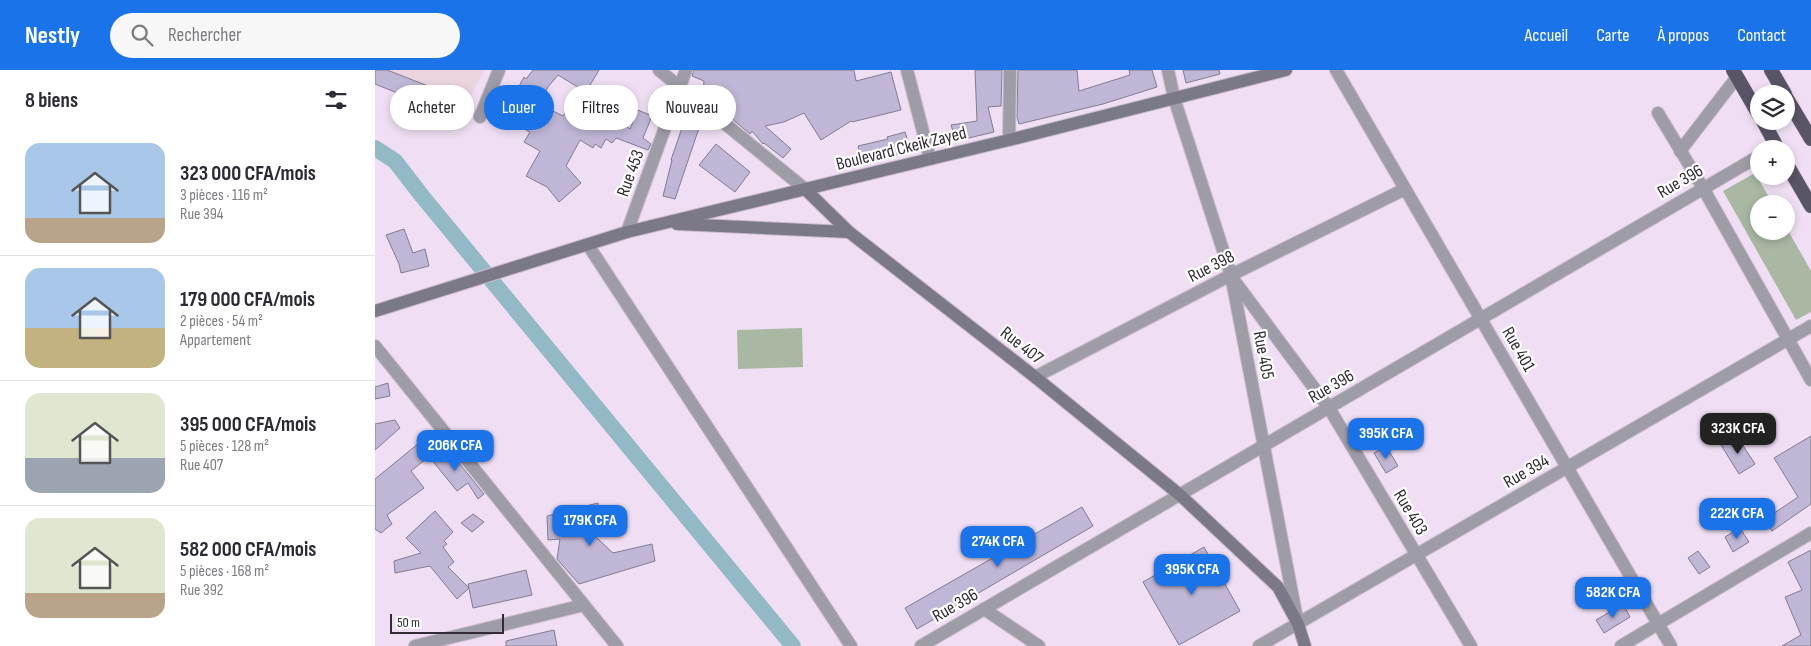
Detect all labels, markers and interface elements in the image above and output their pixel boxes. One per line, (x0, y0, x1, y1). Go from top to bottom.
search box (110, 13, 460, 58)
text: Nestly (25, 21, 80, 50)
icon: search (128, 21, 156, 49)
text: Rechercher (168, 24, 242, 47)
text: Accueil (1524, 25, 1568, 46)
text: Carte (1596, 25, 1629, 46)
text: À propos (1657, 25, 1709, 46)
text: Contact (1737, 25, 1786, 46)
chip: Acheter (390, 85, 474, 130)
chip: Louer (484, 85, 554, 130)
chip: Filtres (564, 85, 638, 130)
chip: Nouveau (648, 85, 736, 130)
map controls (1750, 85, 1795, 240)
button: layers (1750, 85, 1795, 130)
icon: filters (322, 86, 350, 114)
text: 8 biens (25, 88, 78, 113)
street label: Boulevard Ckeik Zayed (834, 122, 968, 175)
button: + (1750, 140, 1795, 185)
street label: Rue 453 (612, 147, 649, 199)
street label: Rue 396 (1654, 160, 1707, 203)
text: 323 000 CFA/mois (180, 161, 316, 186)
icon: home (65, 163, 125, 223)
text: 3 pièces · 116 m² (180, 186, 268, 205)
button: − (1750, 195, 1795, 240)
text: Rue 394 (180, 205, 224, 224)
street label: Rue 398 (1184, 246, 1238, 287)
text: 179 000 CFA/mois (180, 287, 315, 312)
icon: home (65, 288, 125, 348)
text: 2 pièces · 54 m² (180, 312, 263, 331)
street label: Rue 407 (996, 322, 1048, 369)
street label: Rue 401 (1498, 323, 1540, 376)
street label: Rue 405 (1249, 329, 1278, 381)
text: Appartement (180, 331, 251, 350)
street label: Rue 396 (1305, 365, 1358, 408)
text: 395 000 CFA/mois (180, 412, 316, 437)
pin: 323K CFA (1686, 412, 1790, 455)
icon: home (65, 413, 125, 473)
pin: 395K CFA (1334, 418, 1438, 460)
text: 323K CFA (1711, 419, 1765, 438)
text: 395K CFA (1359, 424, 1413, 443)
pin: 206K CFA (403, 430, 507, 472)
text: 206K CFA (428, 436, 482, 455)
text: 5 pièces · 128 m² (180, 437, 269, 456)
street label: Rue 394 (1500, 450, 1553, 493)
text: Rue 407 (180, 456, 223, 475)
street label: Rue 403 (1389, 486, 1432, 539)
pin: 222K CFA (1685, 498, 1789, 540)
pin: 179K CFA (538, 504, 642, 547)
text: 222K CFA (1710, 504, 1764, 523)
text: 179K CFA (563, 511, 617, 530)
pin: 274K CFA (946, 526, 1050, 568)
text: 274K CFA (972, 532, 1024, 551)
text: 582 000 CFA/mois (180, 537, 316, 562)
icon: home (65, 538, 125, 598)
pin: 395K CFA (1140, 554, 1244, 596)
text: 395K CFA (1165, 560, 1219, 579)
text: 5 pièces · 168 m² (180, 562, 269, 581)
pin: 582K CFA (1561, 576, 1665, 619)
text: Rue 392 (180, 581, 223, 600)
text: 582K CFA (1586, 583, 1640, 602)
street label: Rue 396 (929, 584, 982, 627)
scale bar (390, 611, 504, 634)
text: 50 m (397, 614, 420, 631)

